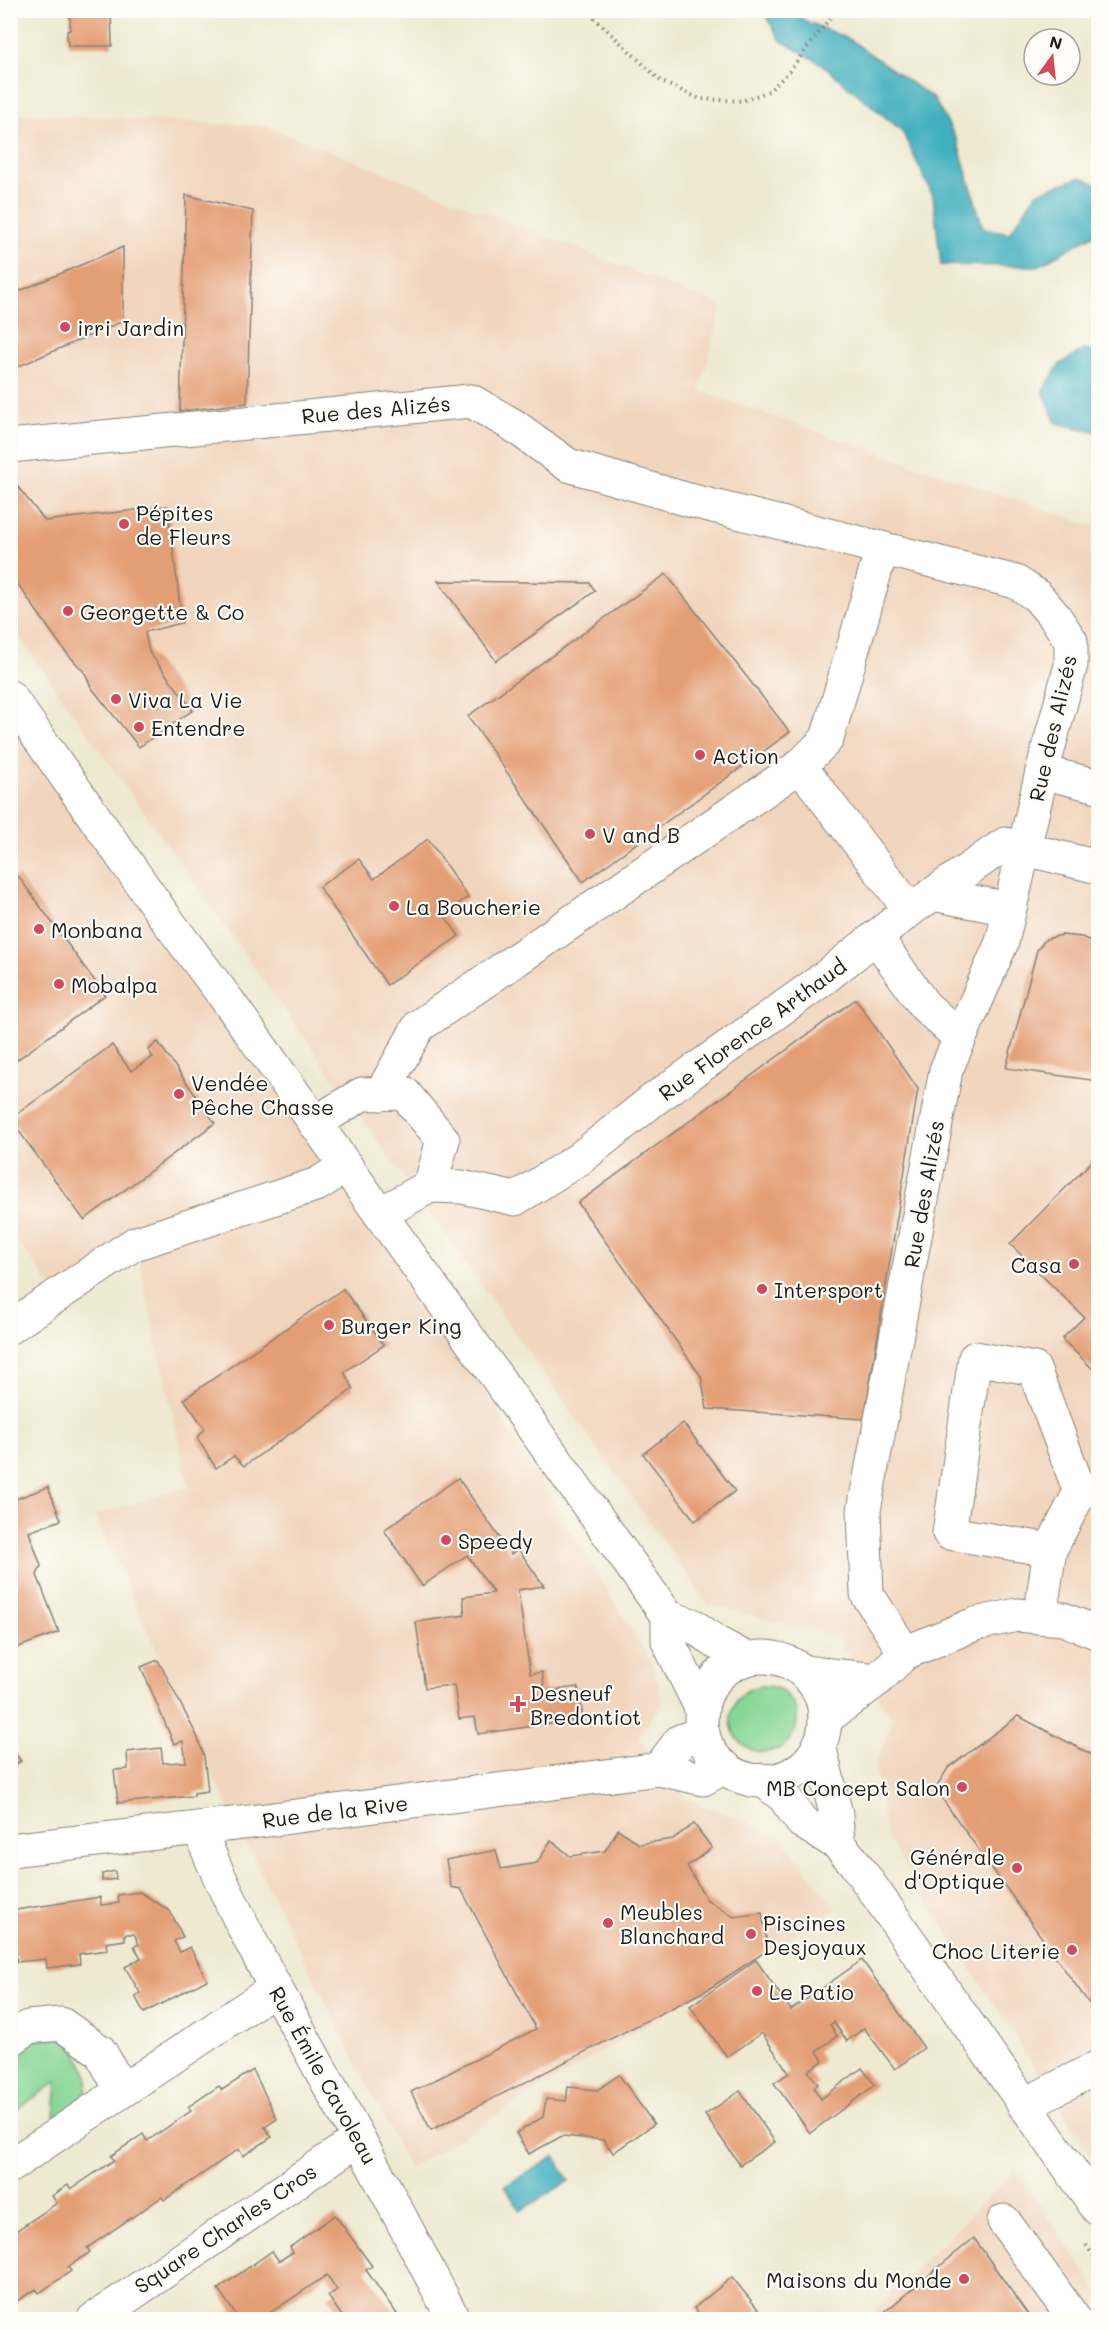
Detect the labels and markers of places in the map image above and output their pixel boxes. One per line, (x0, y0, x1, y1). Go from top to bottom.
place label: irri Jardin (77, 314, 184, 341)
marker: irri Jardin (58, 320, 72, 334)
place label: Pépites de Fleurs (136, 499, 231, 550)
marker: Pépites de Fleurs (117, 517, 131, 531)
place label: Georgette & Co (80, 598, 244, 625)
marker: Georgette & Co (61, 604, 75, 618)
place label: Viva La Vie (128, 686, 243, 713)
marker: Viva La Vie (109, 692, 123, 706)
place label: Entendre (151, 714, 245, 741)
marker: Entendre (132, 720, 146, 734)
place label: Action (712, 742, 779, 769)
marker: Action (693, 748, 707, 762)
place label: V and B (602, 821, 680, 848)
marker: V and B (583, 827, 597, 841)
place label: La Boucherie (406, 893, 541, 920)
marker: La Boucherie (387, 899, 401, 913)
place label: Monbana (51, 916, 143, 943)
marker: Monbana (32, 922, 46, 936)
place label: Mobalpa (71, 971, 158, 998)
marker: Mobalpa (52, 977, 66, 991)
place label: Vendée Pêche Chasse (191, 1069, 334, 1120)
marker: Vendée Pêche Chasse (172, 1087, 186, 1101)
place label: Casa (1011, 1251, 1062, 1278)
marker: Casa (1067, 1257, 1081, 1271)
place label: Intersport (774, 1276, 883, 1303)
marker: Intersport (755, 1282, 769, 1296)
place label: Burger King (341, 1312, 462, 1339)
marker: Burger King (322, 1318, 336, 1332)
place label: Speedy (458, 1527, 533, 1554)
marker: Speedy (439, 1533, 453, 1547)
place label: Desneuf Bredontiot (530, 1679, 641, 1730)
marker: Desneuf Bredontiot (511, 1697, 525, 1711)
place label: MB Concept Salon (766, 1774, 950, 1801)
marker: MB Concept Salon (955, 1780, 969, 1794)
place label: Générale d'Optique (904, 1843, 1005, 1894)
marker: Générale d'Optique (1010, 1861, 1024, 1875)
place label: Meubles Blanchard (620, 1898, 724, 1949)
place label: Piscines Desjoyaux (763, 1909, 866, 1960)
marker: Meubles Blanchard (601, 1916, 615, 1930)
marker: Piscines Desjoyaux (744, 1927, 758, 1941)
place label: Choc Literie (932, 1937, 1060, 1964)
marker: Choc Literie (1065, 1943, 1079, 1957)
place label: Le Patio (769, 1978, 854, 2005)
marker: Le Patio (750, 1984, 764, 1998)
place label: Maisons du Monde (766, 2266, 952, 2293)
marker: Maisons du Monde (957, 2272, 971, 2286)

